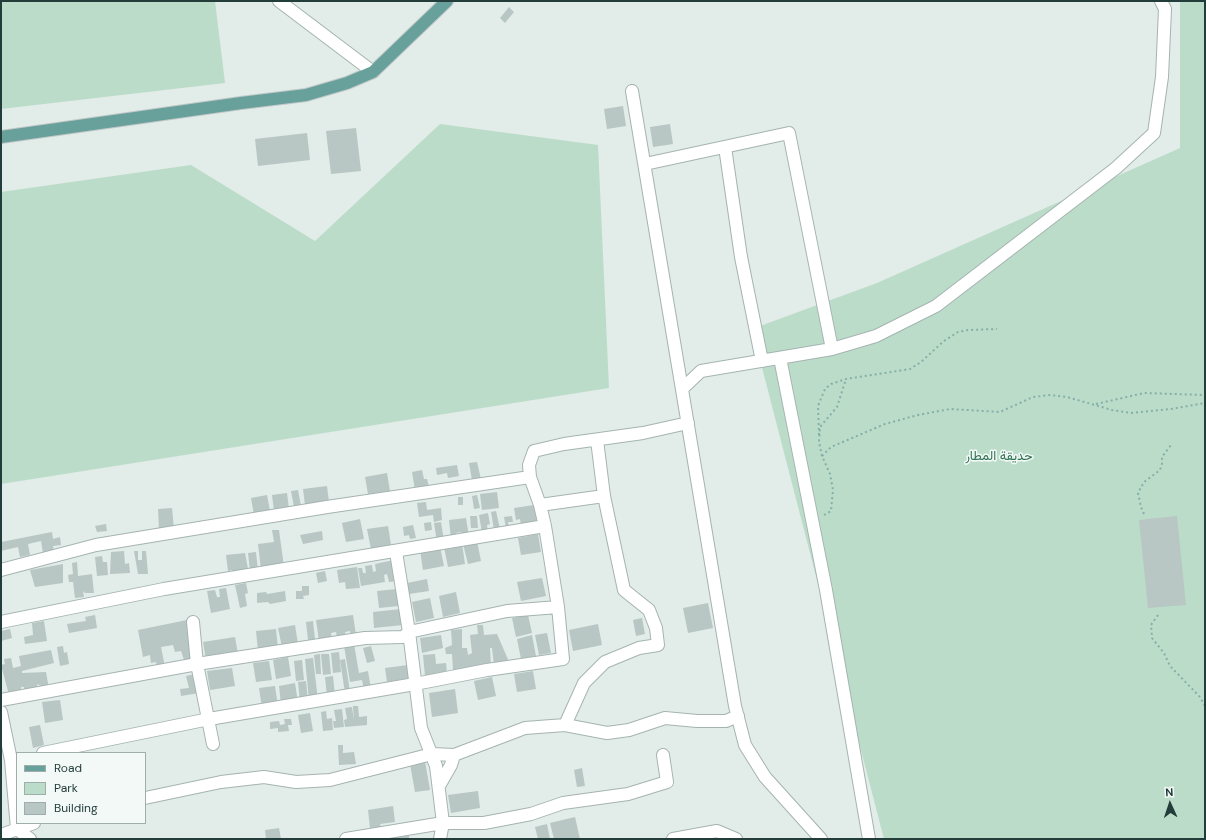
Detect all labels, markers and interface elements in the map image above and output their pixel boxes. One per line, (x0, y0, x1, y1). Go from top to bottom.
park label: حديقة المطار (965, 449, 1033, 465)
legend (16, 752, 146, 824)
text: Road (54, 760, 82, 776)
text: Park (54, 780, 78, 796)
north arrow (1150, 784, 1190, 824)
text: N (1165, 785, 1174, 799)
text: Building (54, 800, 98, 816)

